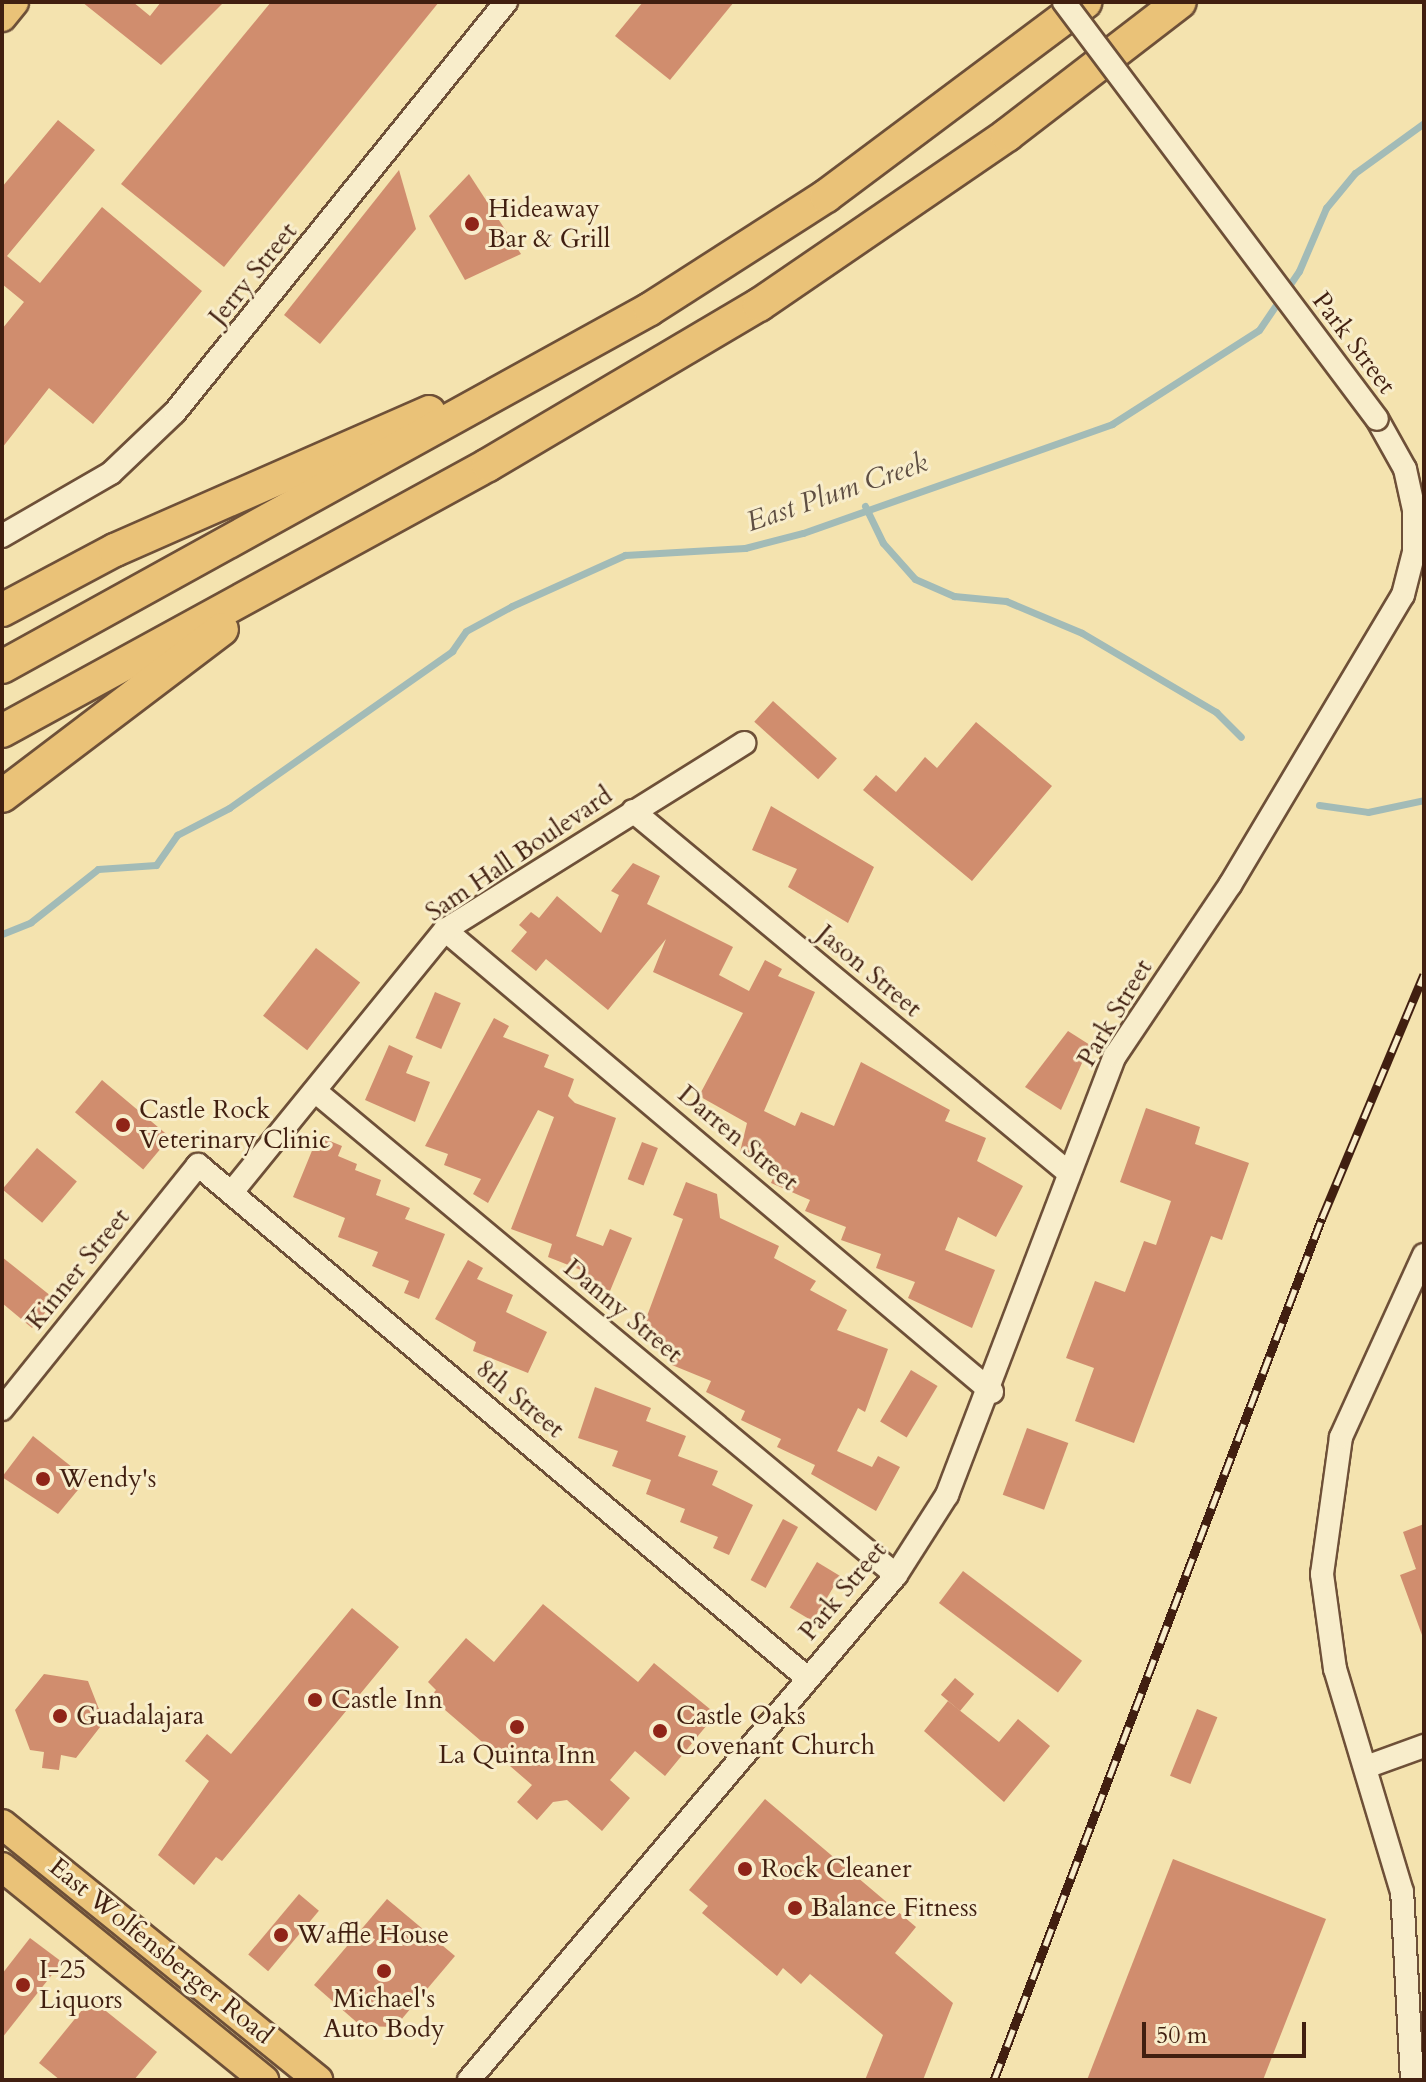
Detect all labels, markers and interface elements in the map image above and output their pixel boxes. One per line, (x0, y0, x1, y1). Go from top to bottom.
place label: Hideaway Bar & Grill (488, 193, 610, 254)
marker: Hideaway Bar & Grill (463, 215, 481, 233)
street label: Jerry Street (202, 216, 304, 332)
street label: Park Street (1306, 286, 1402, 400)
water label: East Plum Creek (742, 445, 932, 539)
street label: Sam Hall Boulevard (420, 780, 618, 928)
street label: Jason Street (810, 918, 928, 1024)
street label: Park Street (1071, 954, 1159, 1072)
street label: Darren Street (671, 1079, 805, 1197)
place label: Castle Rock Veterinary Clinic (139, 1094, 331, 1156)
marker: Castle Rock Veterinary Clinic (114, 1116, 132, 1134)
street label: Kinner Street (20, 1202, 136, 1336)
street label: Danny Street (557, 1252, 689, 1370)
street label: 8th Street (470, 1353, 570, 1445)
place label: Wendy's (59, 1463, 156, 1495)
marker: Wendy's (34, 1470, 52, 1488)
street label: Park Street (793, 1535, 893, 1647)
place label: Castle Inn (331, 1684, 443, 1716)
marker: Castle Inn (306, 1691, 324, 1709)
place label: Guadalajara (76, 1700, 204, 1732)
place label: Castle Oaks Covenant Church (676, 1700, 875, 1762)
marker: Guadalajara (51, 1707, 69, 1725)
marker: La Quinta Inn (508, 1718, 526, 1736)
marker: Castle Oaks Covenant Church (651, 1722, 669, 1740)
place label: La Quinta Inn (438, 1739, 596, 1771)
street label: East Wolfensberger Road (43, 1851, 279, 2051)
place label: Rock Cleaner (761, 1853, 911, 1885)
marker: Rock Cleaner (736, 1860, 754, 1878)
place label: Balance Fitness (811, 1892, 977, 1924)
marker: Balance Fitness (786, 1899, 804, 1917)
place label: Waffle House (297, 1919, 449, 1951)
marker: Waffle House (272, 1926, 290, 1944)
place label: I-25 Liquors (39, 1954, 122, 2016)
marker: Michael's Auto Body (375, 1962, 393, 1980)
marker: I-25 Liquors (14, 1976, 32, 1994)
place label: Michael's Auto Body (323, 1983, 445, 2044)
scale bar (1146, 2006, 1310, 2056)
text: 50 m (1156, 2019, 1207, 2052)

